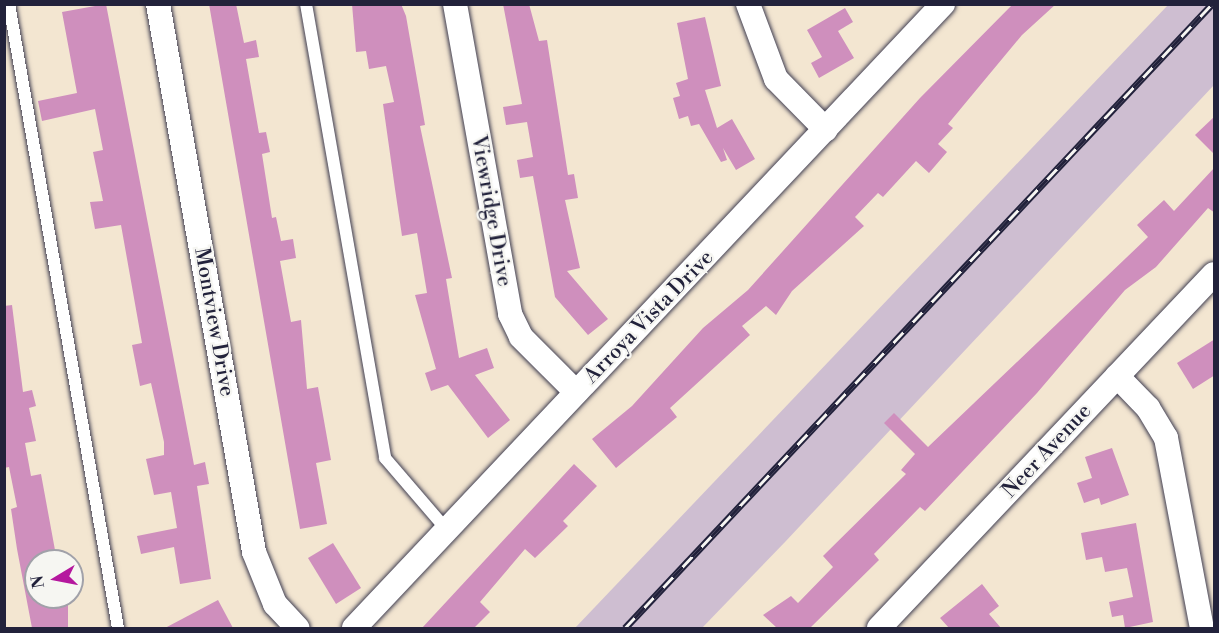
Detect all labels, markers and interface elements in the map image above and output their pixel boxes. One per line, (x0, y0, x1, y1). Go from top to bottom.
street label: Viewridge Drive (465, 133, 517, 289)
street label: Arroya Vista Drive (579, 245, 719, 389)
street label: Montview Drive (189, 246, 239, 398)
street label: Neer Avenue (997, 399, 1097, 503)
north arrow (24, 549, 84, 609)
text: N (27, 574, 49, 590)

